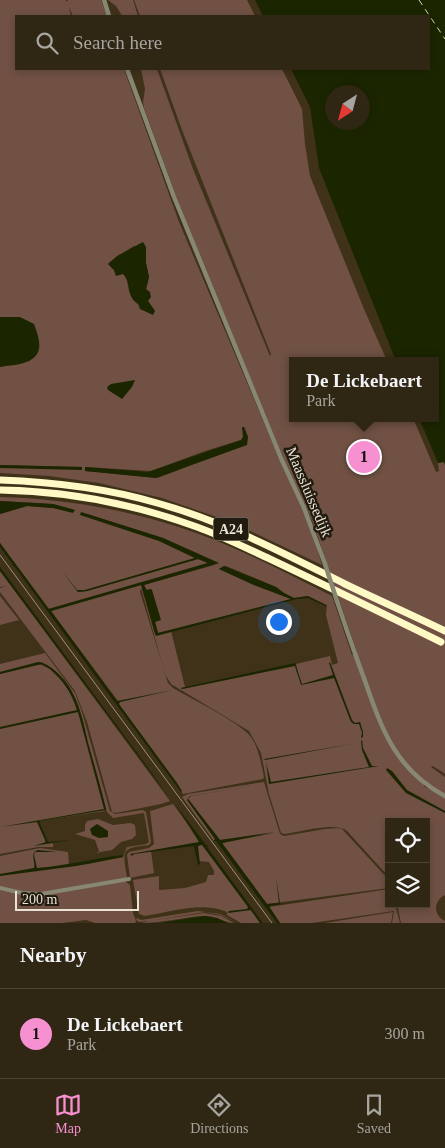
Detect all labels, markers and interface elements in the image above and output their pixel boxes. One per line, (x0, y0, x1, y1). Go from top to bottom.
search box (15, 15, 430, 70)
icon: search (33, 29, 61, 57)
text: Search here (73, 32, 162, 53)
north arrow (325, 85, 370, 130)
popup (289, 357, 439, 422)
text: De Lickebaert (306, 370, 422, 391)
text: Park (306, 392, 336, 409)
pin: 1 (348, 438, 380, 476)
street label: Maassluissedijk (283, 445, 335, 540)
road number: A24 (214, 518, 248, 540)
your location (266, 609, 292, 635)
map controls (385, 818, 430, 908)
button: locate (385, 818, 430, 863)
button: layers (385, 863, 430, 908)
scale bar (15, 888, 139, 911)
text: 200 m (22, 892, 57, 907)
text: Nearby (20, 943, 87, 967)
text: De Lickebaert (67, 1014, 183, 1035)
text: 1 (32, 1025, 40, 1042)
text: 300 m (385, 1025, 425, 1042)
text: Park (67, 1036, 96, 1053)
tab: Map (54, 1091, 82, 1137)
tab: Directions (190, 1091, 249, 1137)
tab: Saved (357, 1091, 391, 1137)

